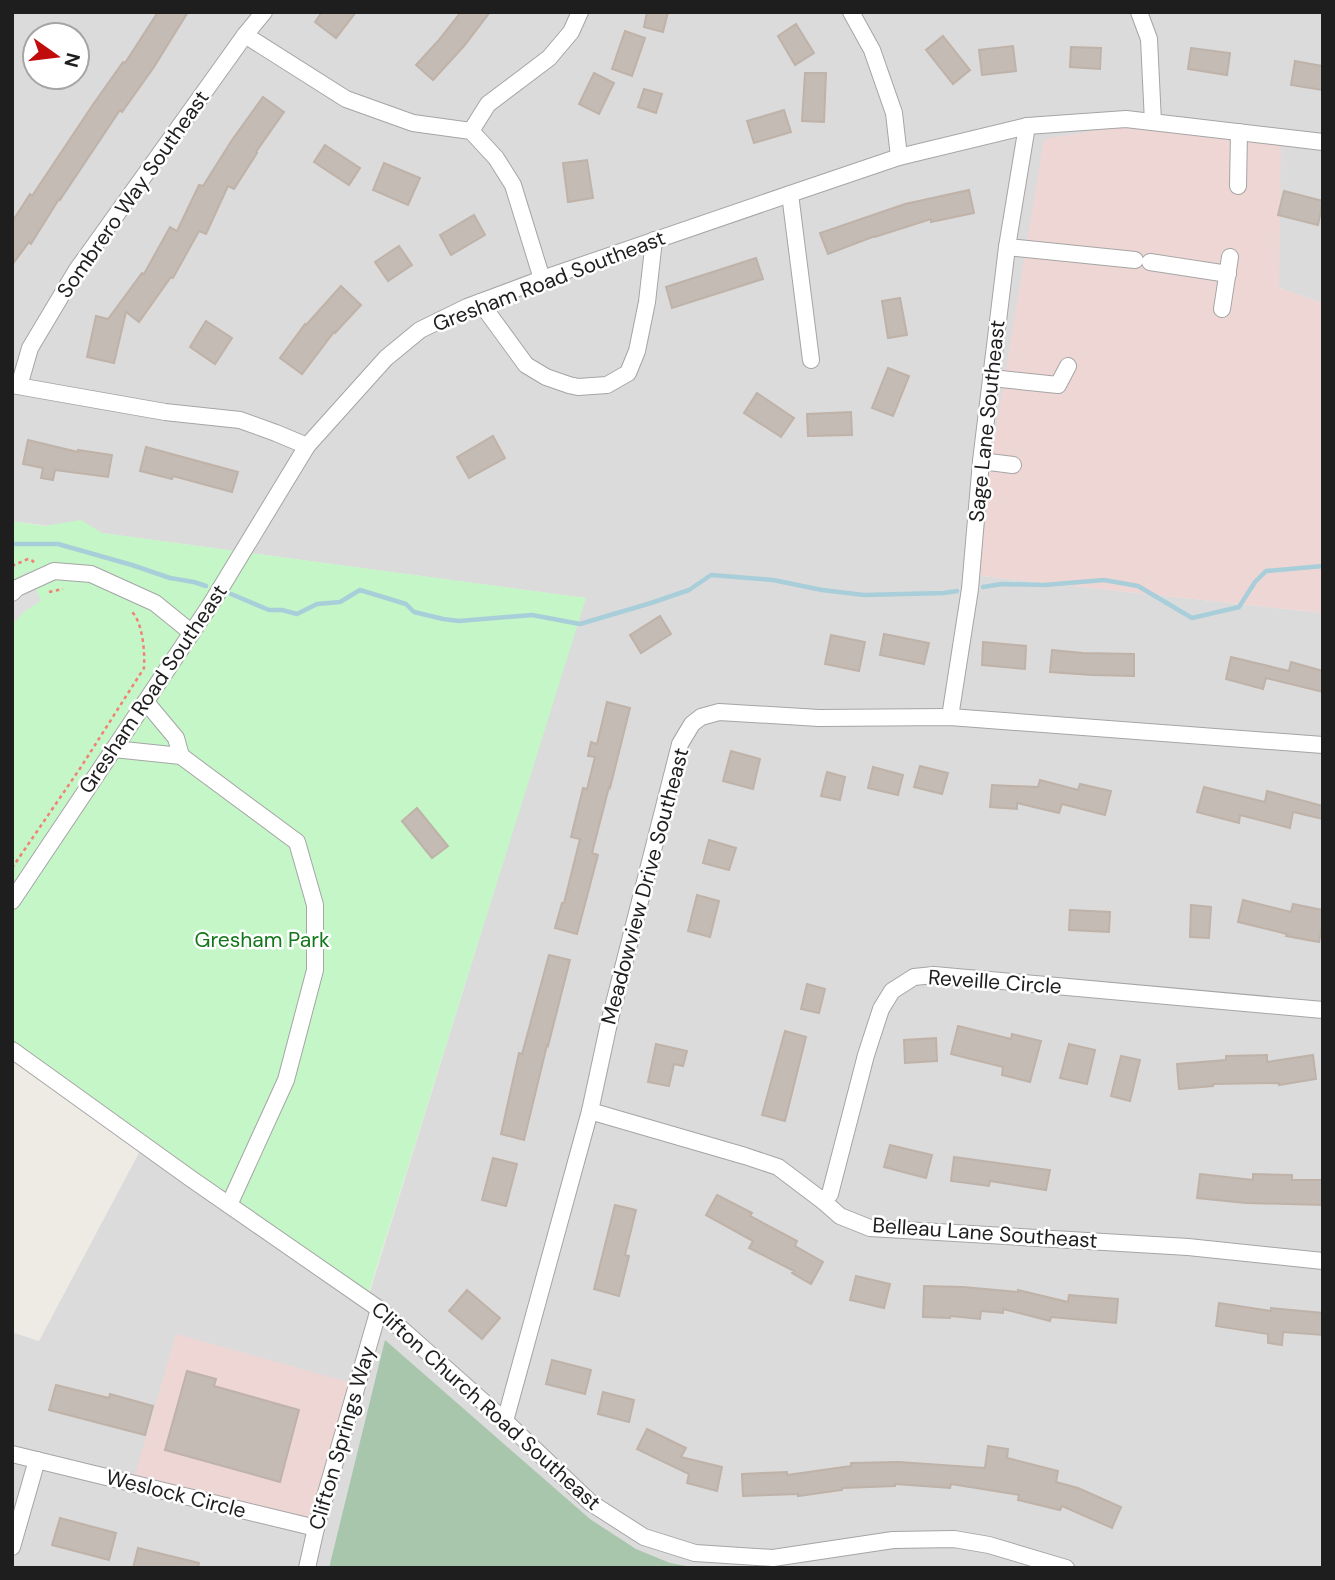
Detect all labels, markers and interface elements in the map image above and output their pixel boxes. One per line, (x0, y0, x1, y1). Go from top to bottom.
north arrow (21, 21, 91, 91)
text: N (58, 50, 86, 70)
street label: Sombrero Way Southeast (51, 85, 215, 303)
street label: Gresham Road Southeast (429, 224, 669, 338)
street label: Sage Lane Southeast (962, 319, 1012, 523)
street label: Gresham Road Southeast (72, 579, 234, 799)
street label: Meadowview Drive Southeast (595, 745, 695, 1027)
park label: Gresham Park (194, 926, 330, 954)
street label: Reveille Circle (927, 963, 1063, 1001)
street label: Belleau Lane Southeast (871, 1211, 1099, 1255)
street label: Clifton Church Road Southeast (365, 1295, 607, 1517)
street label: Clifton Springs Way (302, 1342, 382, 1533)
street label: Weslock Circle (103, 1463, 249, 1525)

